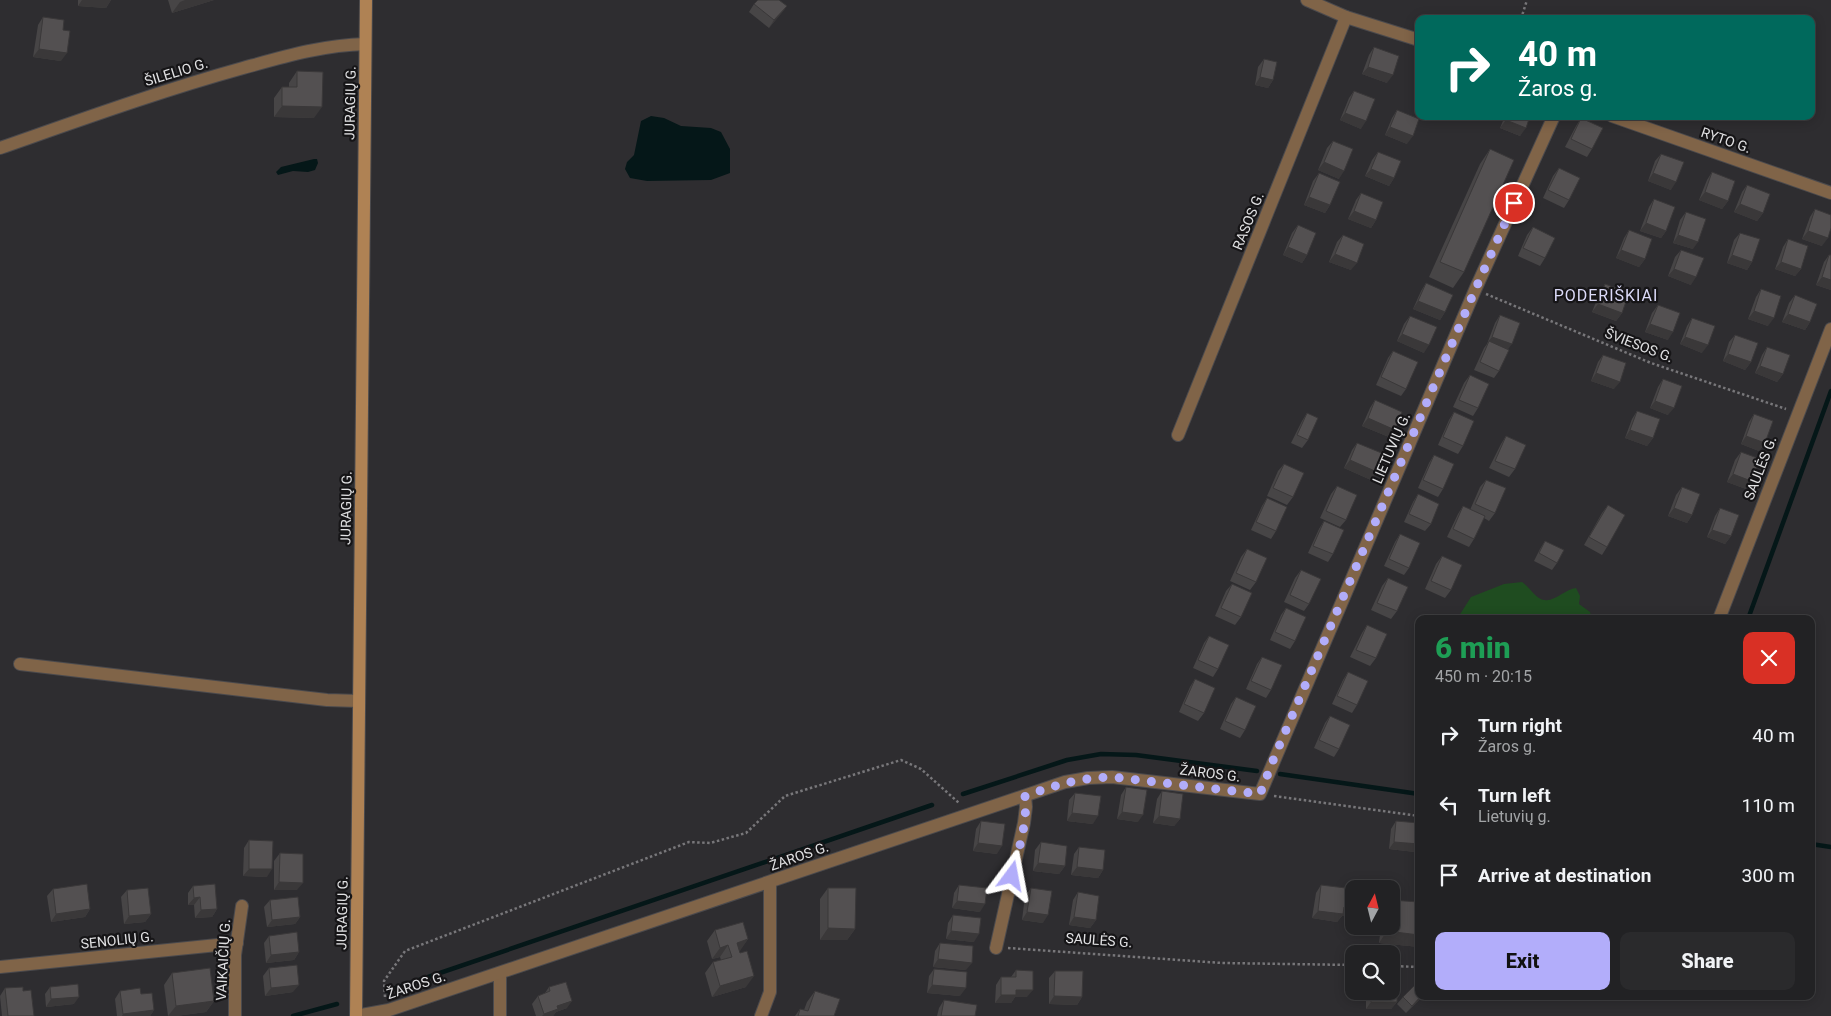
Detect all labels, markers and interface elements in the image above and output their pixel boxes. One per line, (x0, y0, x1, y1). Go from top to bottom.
text: 40 m (1518, 34, 1597, 75)
icon: right (1435, 35, 1500, 100)
street label: ŠILELIO G. (142, 54, 210, 89)
street label: JURAGIŲ G. (341, 66, 359, 140)
text: Žaros g. (1518, 76, 1598, 101)
street label: RYTO G. (1699, 124, 1753, 156)
pin (1493, 182, 1535, 224)
icon: arrive (1500, 189, 1528, 217)
street label: RASOS G. (1229, 190, 1267, 252)
district label: PODERIŠKIAI (1554, 285, 1658, 305)
street label: ŠVIESOS G. (1603, 324, 1676, 365)
street label: LIETUVIŲ G. (1369, 410, 1413, 486)
street label: SAULĖS G. (1741, 434, 1779, 502)
street label: JURAGIŲ G. (337, 471, 355, 545)
text: 6 min (1435, 630, 1511, 665)
button: close (1743, 632, 1795, 684)
text: 450 m · 20:15 (1435, 667, 1532, 686)
text: Turn right (1478, 714, 1562, 737)
icon: right (1435, 721, 1463, 749)
text: 40 m (1752, 724, 1795, 747)
text: Žaros g. (1478, 737, 1536, 756)
street label: ŽAROS G. (1179, 760, 1241, 785)
text: Turn left (1478, 784, 1551, 807)
icon: left (1435, 791, 1463, 819)
text: 110 m (1742, 794, 1795, 817)
text: Lietuvių g. (1478, 807, 1551, 826)
street label: ŽAROS G. (767, 838, 830, 873)
position arrow (985, 849, 1037, 901)
icon: arrive (1435, 861, 1463, 889)
text: Arrive at destination (1478, 864, 1651, 887)
text: 300 m (1742, 864, 1795, 887)
street label: JURAGIŲ G. (333, 876, 351, 950)
north arrow (1345, 880, 1400, 935)
map controls (1345, 880, 1400, 1000)
street label: VAIKAIČIŲ G. (212, 919, 233, 1001)
street label: SENOLIŲ G. (80, 928, 154, 952)
street label: SAULĖS G. (1065, 930, 1133, 950)
button: Exit (1435, 932, 1610, 990)
button: Share (1620, 932, 1795, 990)
button: search (1345, 945, 1400, 1000)
street label: ŽAROS G. (384, 967, 447, 1002)

